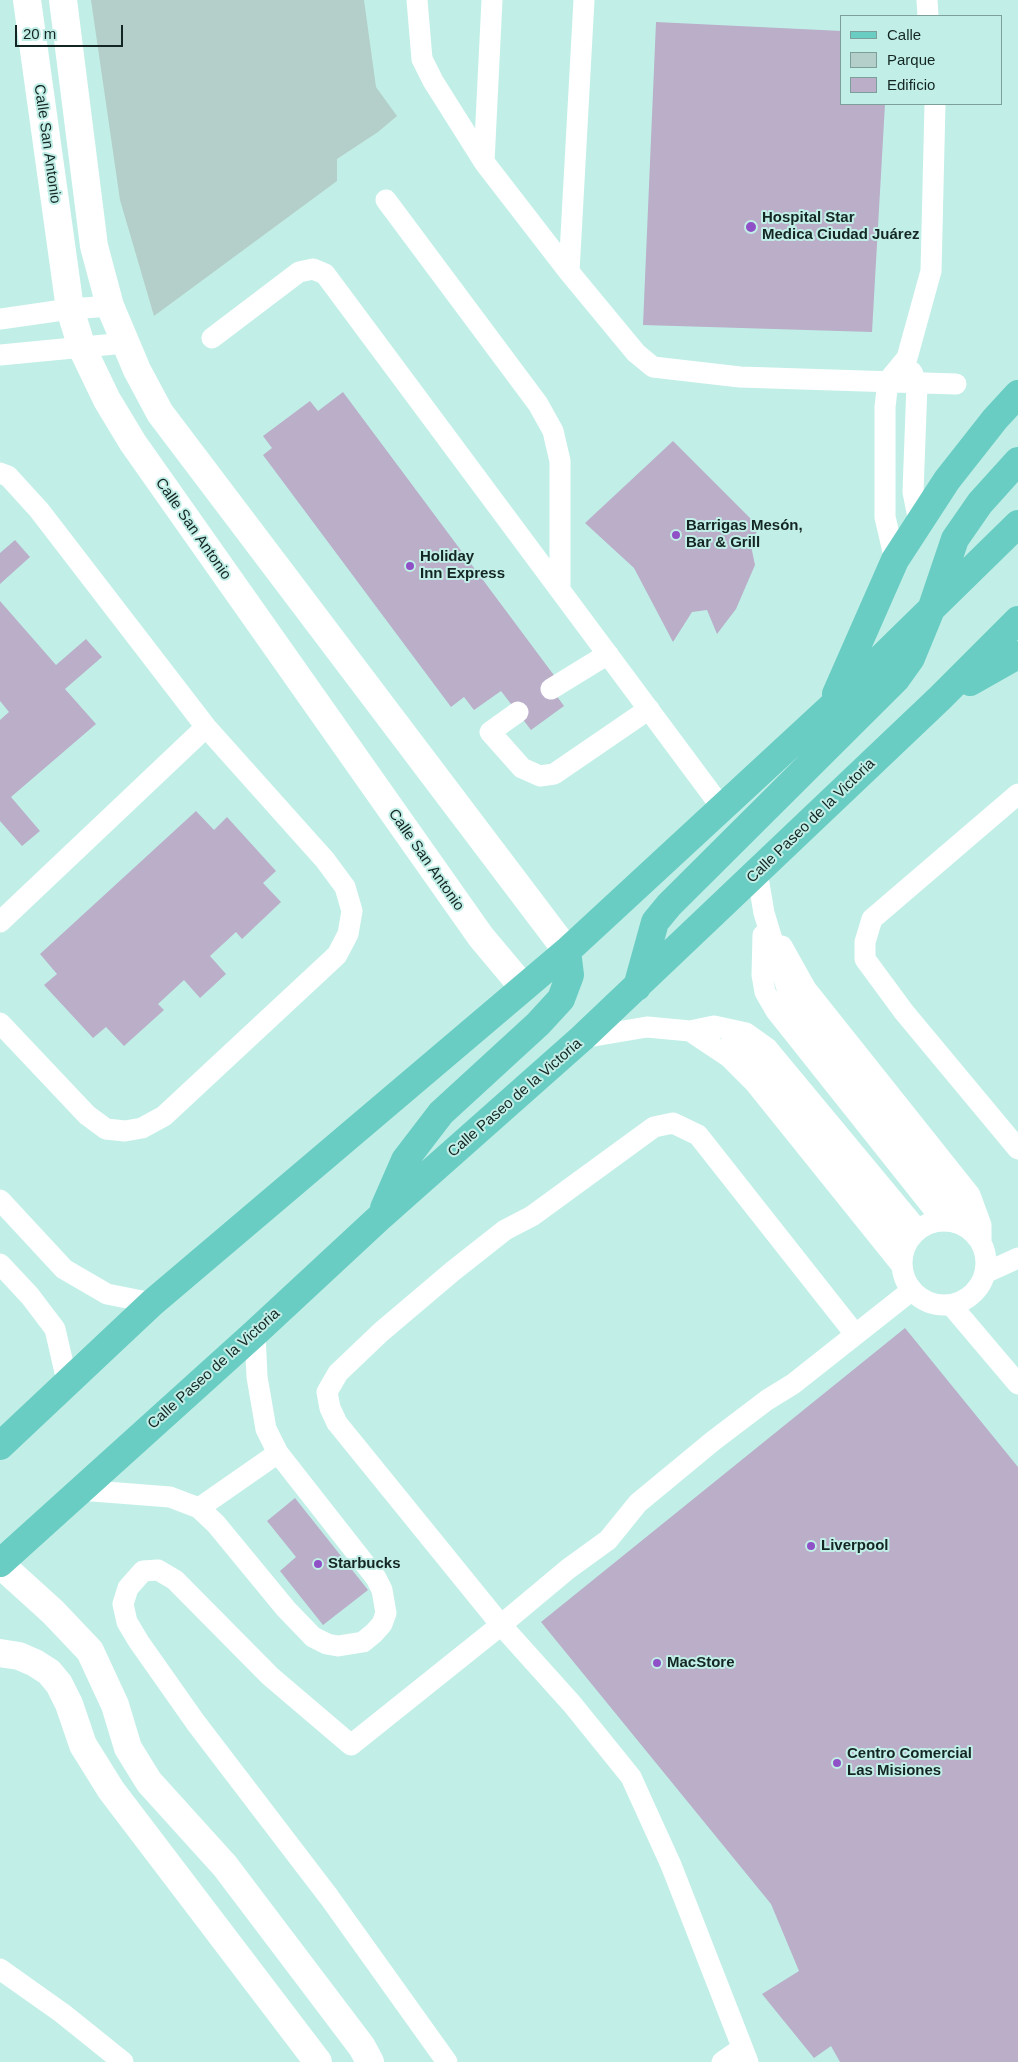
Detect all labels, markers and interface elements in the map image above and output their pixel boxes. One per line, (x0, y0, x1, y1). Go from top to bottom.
scale bar (18, 15, 125, 47)
legend (840, 15, 1003, 105)
text: 20 m (23, 25, 56, 42)
text: Calle (887, 26, 921, 43)
text: Parque (887, 51, 935, 68)
text: Edificio (887, 76, 935, 93)
street label: Calle San Antonio (30, 83, 64, 205)
place label: Hospital Star Medica Ciudad Juárez (762, 209, 920, 244)
marker: Hospital Star Medica Ciudad Juárez (744, 220, 758, 234)
street label: Calle San Antonio (151, 475, 235, 583)
place label: Barrigas Mesón, Bar & Grill (686, 517, 803, 552)
marker: Barrigas Mesón, Bar & Grill (670, 529, 682, 541)
place label: Holiday Inn Express (420, 548, 505, 583)
marker: Holiday Inn Express (404, 560, 416, 572)
street label: Calle Paseo de la Victoria (743, 755, 879, 887)
street label: Calle San Antonio (384, 806, 468, 914)
street label: Calle Paseo de la Victoria (444, 1035, 586, 1161)
street label: Calle Paseo de la Victoria (144, 1305, 284, 1433)
place label: Liverpool (821, 1537, 889, 1555)
marker: Liverpool (805, 1540, 817, 1552)
place label: Starbucks (328, 1555, 401, 1573)
marker: Starbucks (312, 1558, 324, 1570)
place label: MacStore (667, 1654, 735, 1672)
marker: MacStore (651, 1657, 663, 1669)
place label: Centro Comercial Las Misiones (847, 1745, 972, 1780)
marker: Centro Comercial Las Misiones (831, 1757, 843, 1769)

